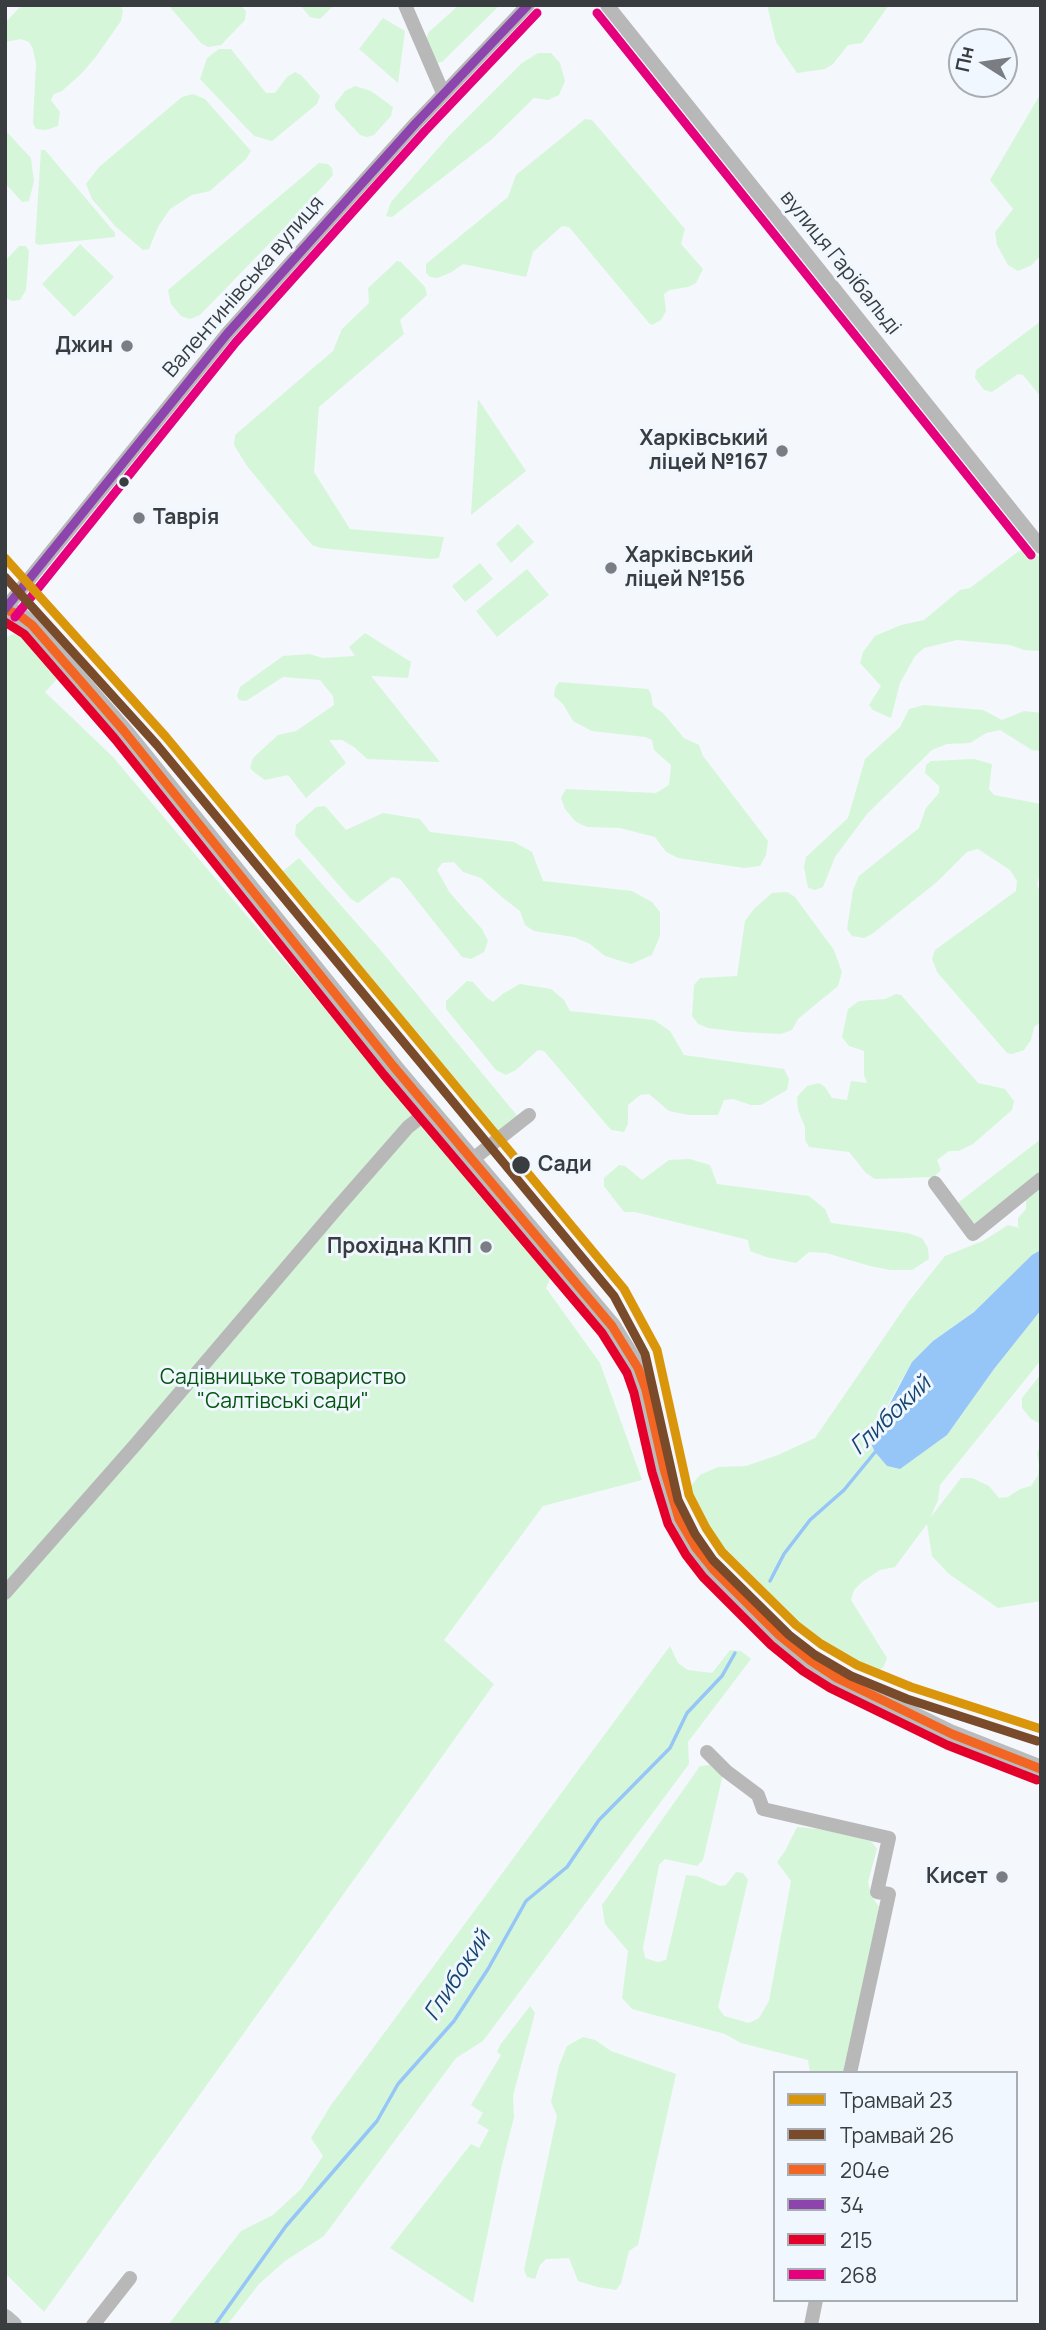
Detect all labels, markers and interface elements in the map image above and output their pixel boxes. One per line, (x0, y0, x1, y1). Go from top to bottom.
north arrow (948, 28, 1018, 98)
text: Пн (949, 44, 980, 74)
street label: вулиця Гарібальді (774, 186, 906, 340)
street label: Валентинівська вулиця (158, 191, 330, 383)
place label: Джин (55, 333, 113, 359)
marker: Джин (119, 338, 135, 354)
place label: Харківський ліцей №167 (639, 426, 768, 476)
marker: Харківський ліцей №167 (774, 443, 790, 459)
unlabelled marker (117, 475, 131, 489)
place label: Таврія (153, 505, 219, 531)
marker: Таврія (131, 510, 147, 526)
place label: Харківський ліцей №156 (625, 543, 754, 593)
marker: Харківський ліцей №156 (603, 560, 619, 576)
place label: Сади (538, 1152, 592, 1178)
marker: Сади (510, 1154, 532, 1176)
place label: Прохідна КПП (327, 1234, 472, 1260)
marker: Прохідна КПП (478, 1239, 494, 1255)
park label: Садівницьке товариство "Салтівські сади" (160, 1365, 406, 1415)
water label: Глибокий (845, 1371, 937, 1461)
place label: Кисет (926, 1864, 988, 1890)
marker: Кисет (994, 1869, 1010, 1885)
water label: Глибокий (419, 1926, 497, 2026)
legend (773, 2071, 1018, 2302)
text: Трамвай 23 (840, 2086, 953, 2114)
text: Трамвай 26 (840, 2121, 954, 2149)
text: 204е (840, 2156, 889, 2184)
text: 34 (840, 2191, 864, 2219)
text: 215 (840, 2226, 872, 2254)
text: 268 (840, 2261, 877, 2289)

